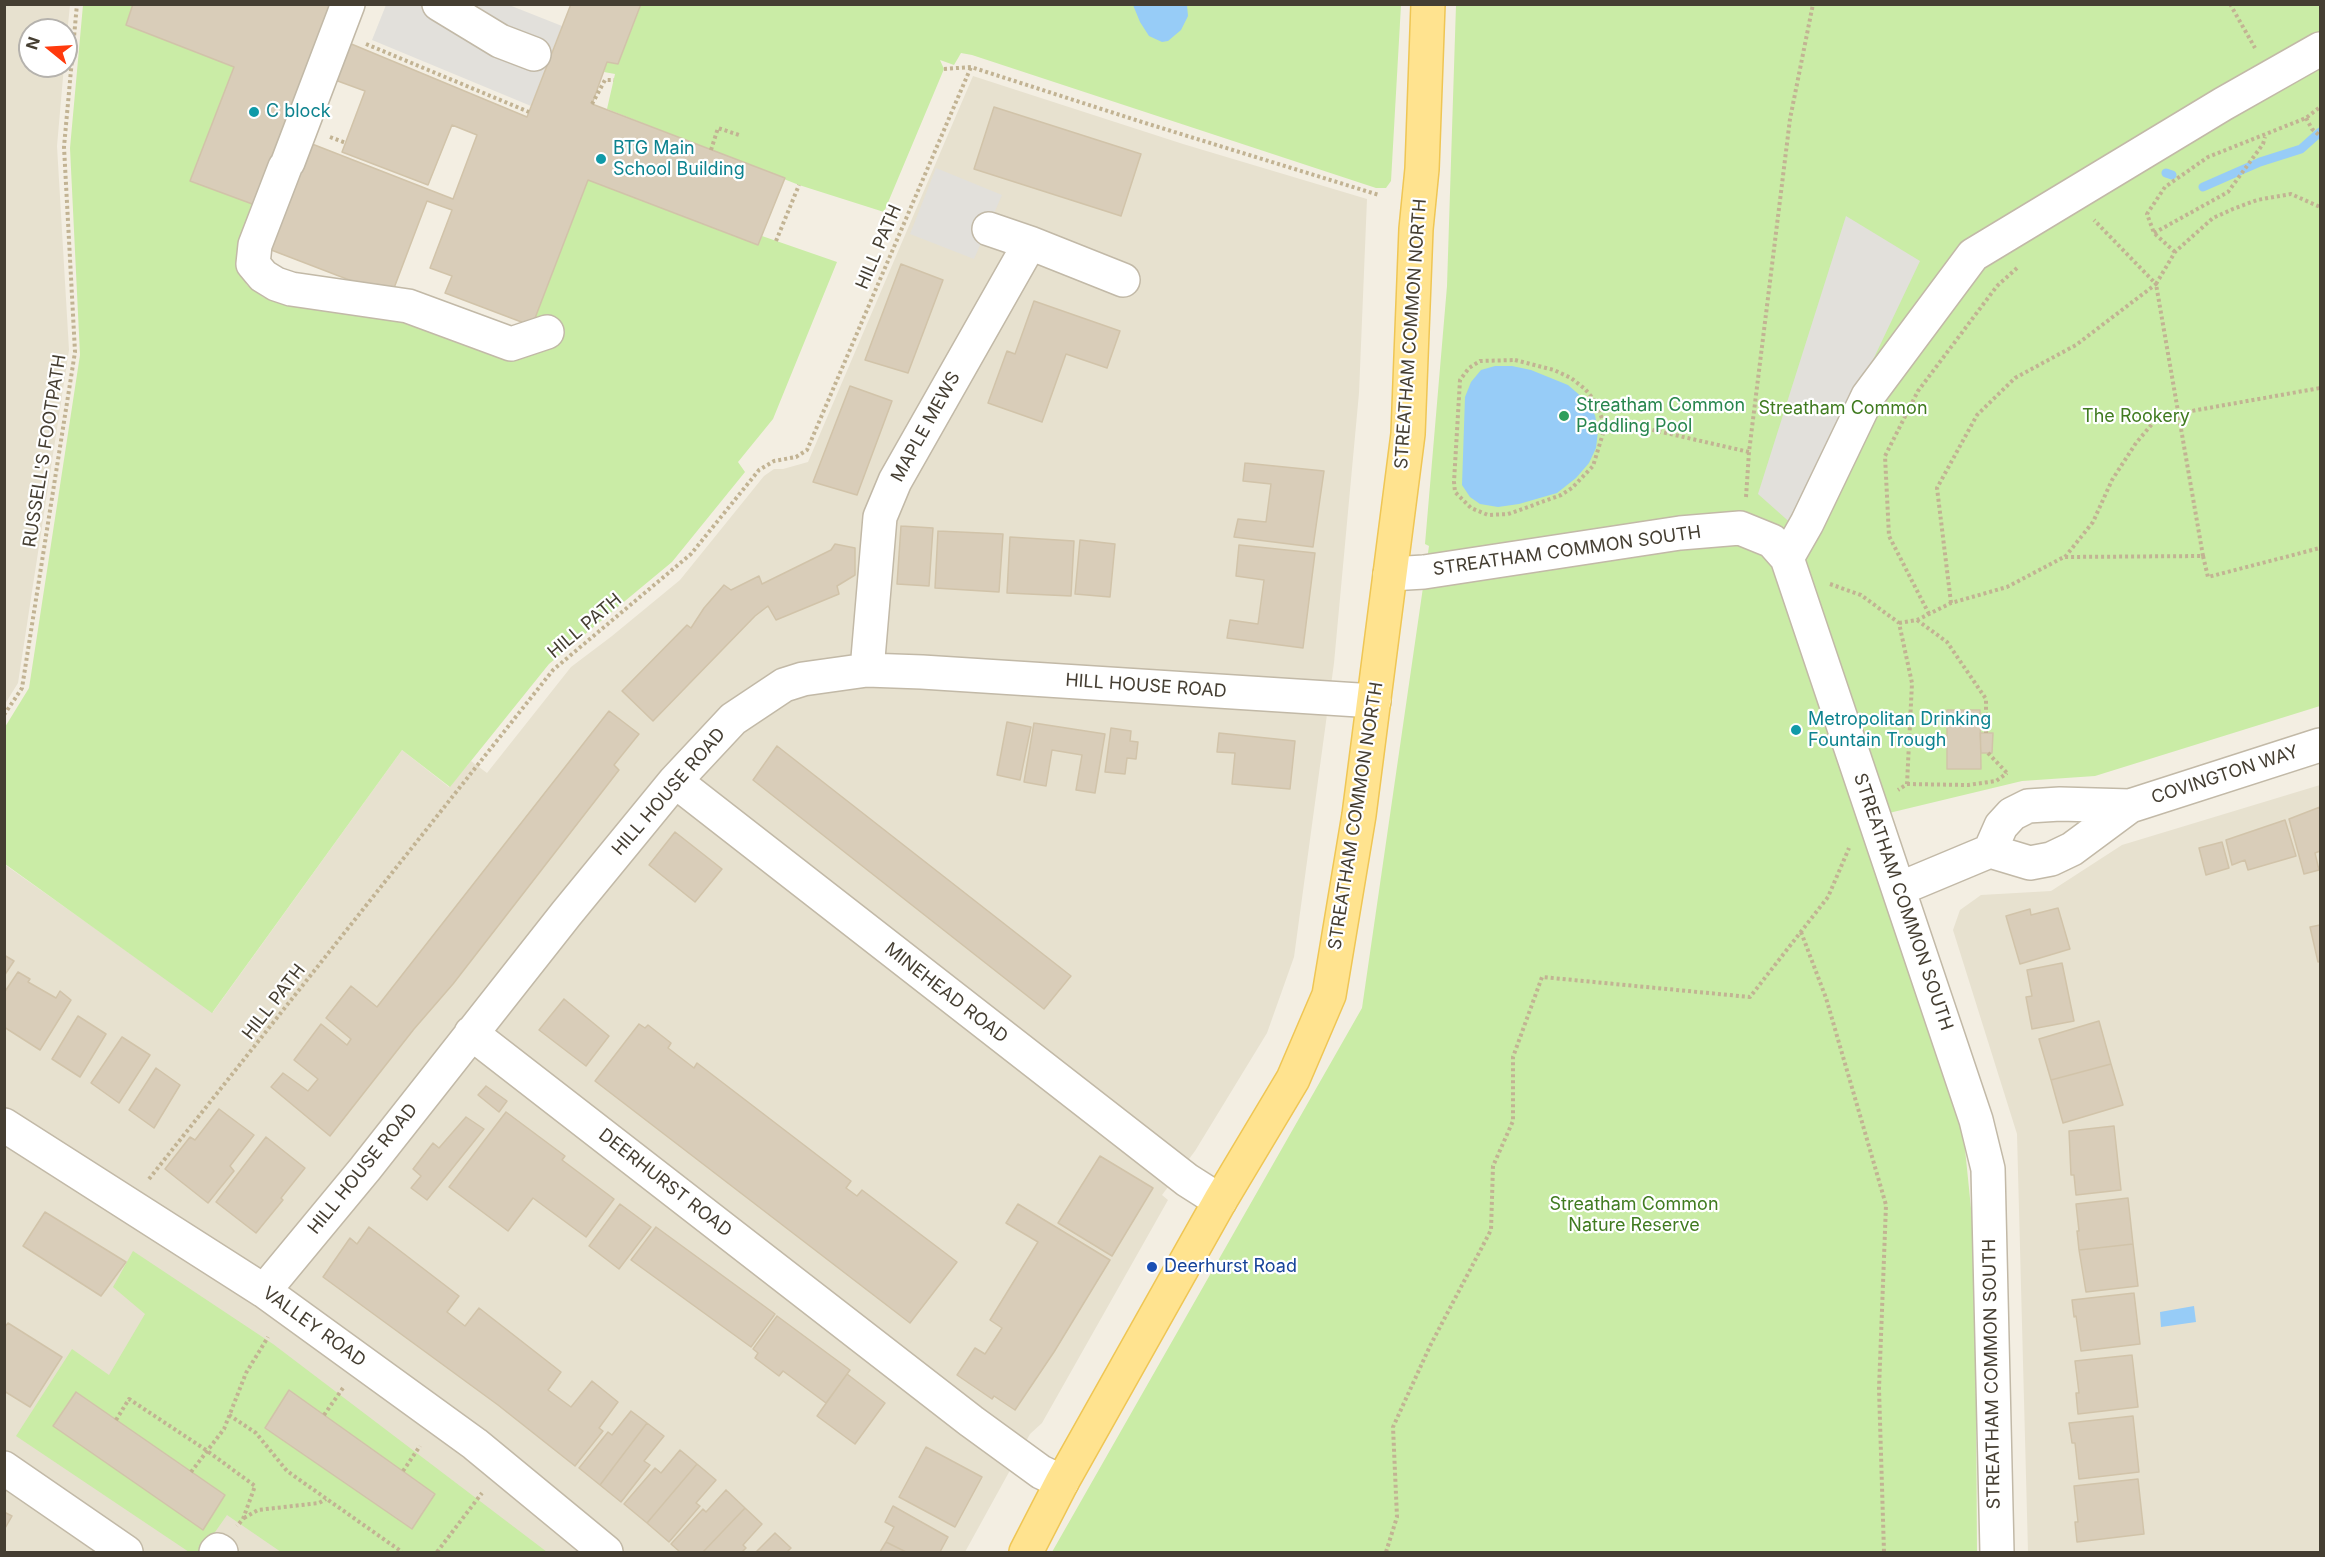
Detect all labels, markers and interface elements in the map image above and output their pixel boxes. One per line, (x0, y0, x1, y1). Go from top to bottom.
north arrow (18, 18, 78, 78)
text: N (21, 34, 44, 52)
place label: C block (266, 101, 331, 123)
marker: C block (247, 105, 261, 119)
place label: BTG Main School Building (613, 138, 745, 180)
marker: BTG Main School Building (594, 152, 608, 166)
street label: STREATHAM COMMON NORTH (1391, 198, 1431, 470)
street label: HILL PATH (852, 202, 906, 292)
street label: RUSSELL'S FOOTPATH (19, 353, 71, 549)
street label: MAPLE MEWS (887, 368, 965, 486)
place label: Streatham Common Paddling Pool (1576, 395, 1745, 438)
park label: Streatham Common (1758, 398, 1928, 420)
park label: The Rookery (2082, 406, 2190, 428)
marker: Streatham Common Paddling Pool (1557, 409, 1571, 423)
street label: STREATHAM COMMON SOUTH (1431, 521, 1703, 581)
street label: HILL PATH (544, 589, 626, 663)
street label: HILL HOUSE ROAD (1065, 670, 1227, 702)
street label: STREATHAM COMMON NORTH (1324, 681, 1388, 951)
place label: Metropolitan Drinking Fountain Trough (1808, 709, 1991, 752)
marker: Metropolitan Drinking Fountain Trough (1789, 723, 1803, 737)
street label: HILL HOUSE ROAD (608, 724, 730, 860)
street label: COVINGTON WAY (2149, 741, 2301, 809)
street label: STREATHAM COMMON SOUTH (1849, 770, 1957, 1034)
street label: MINEHEAD ROAD (880, 938, 1012, 1048)
street label: HILL PATH (238, 960, 310, 1044)
street label: HILL HOUSE ROAD (304, 1099, 422, 1239)
street label: DEERHURST ROAD (594, 1124, 736, 1242)
park label: Streatham Common Nature Reserve (1549, 1194, 1719, 1236)
street label: STREATHAM COMMON SOUTH (1979, 1238, 2005, 1510)
place label: Deerhurst Road (1164, 1256, 1297, 1278)
marker: Deerhurst Road (1145, 1260, 1159, 1274)
street label: VALLEY ROAD (258, 1282, 370, 1372)

